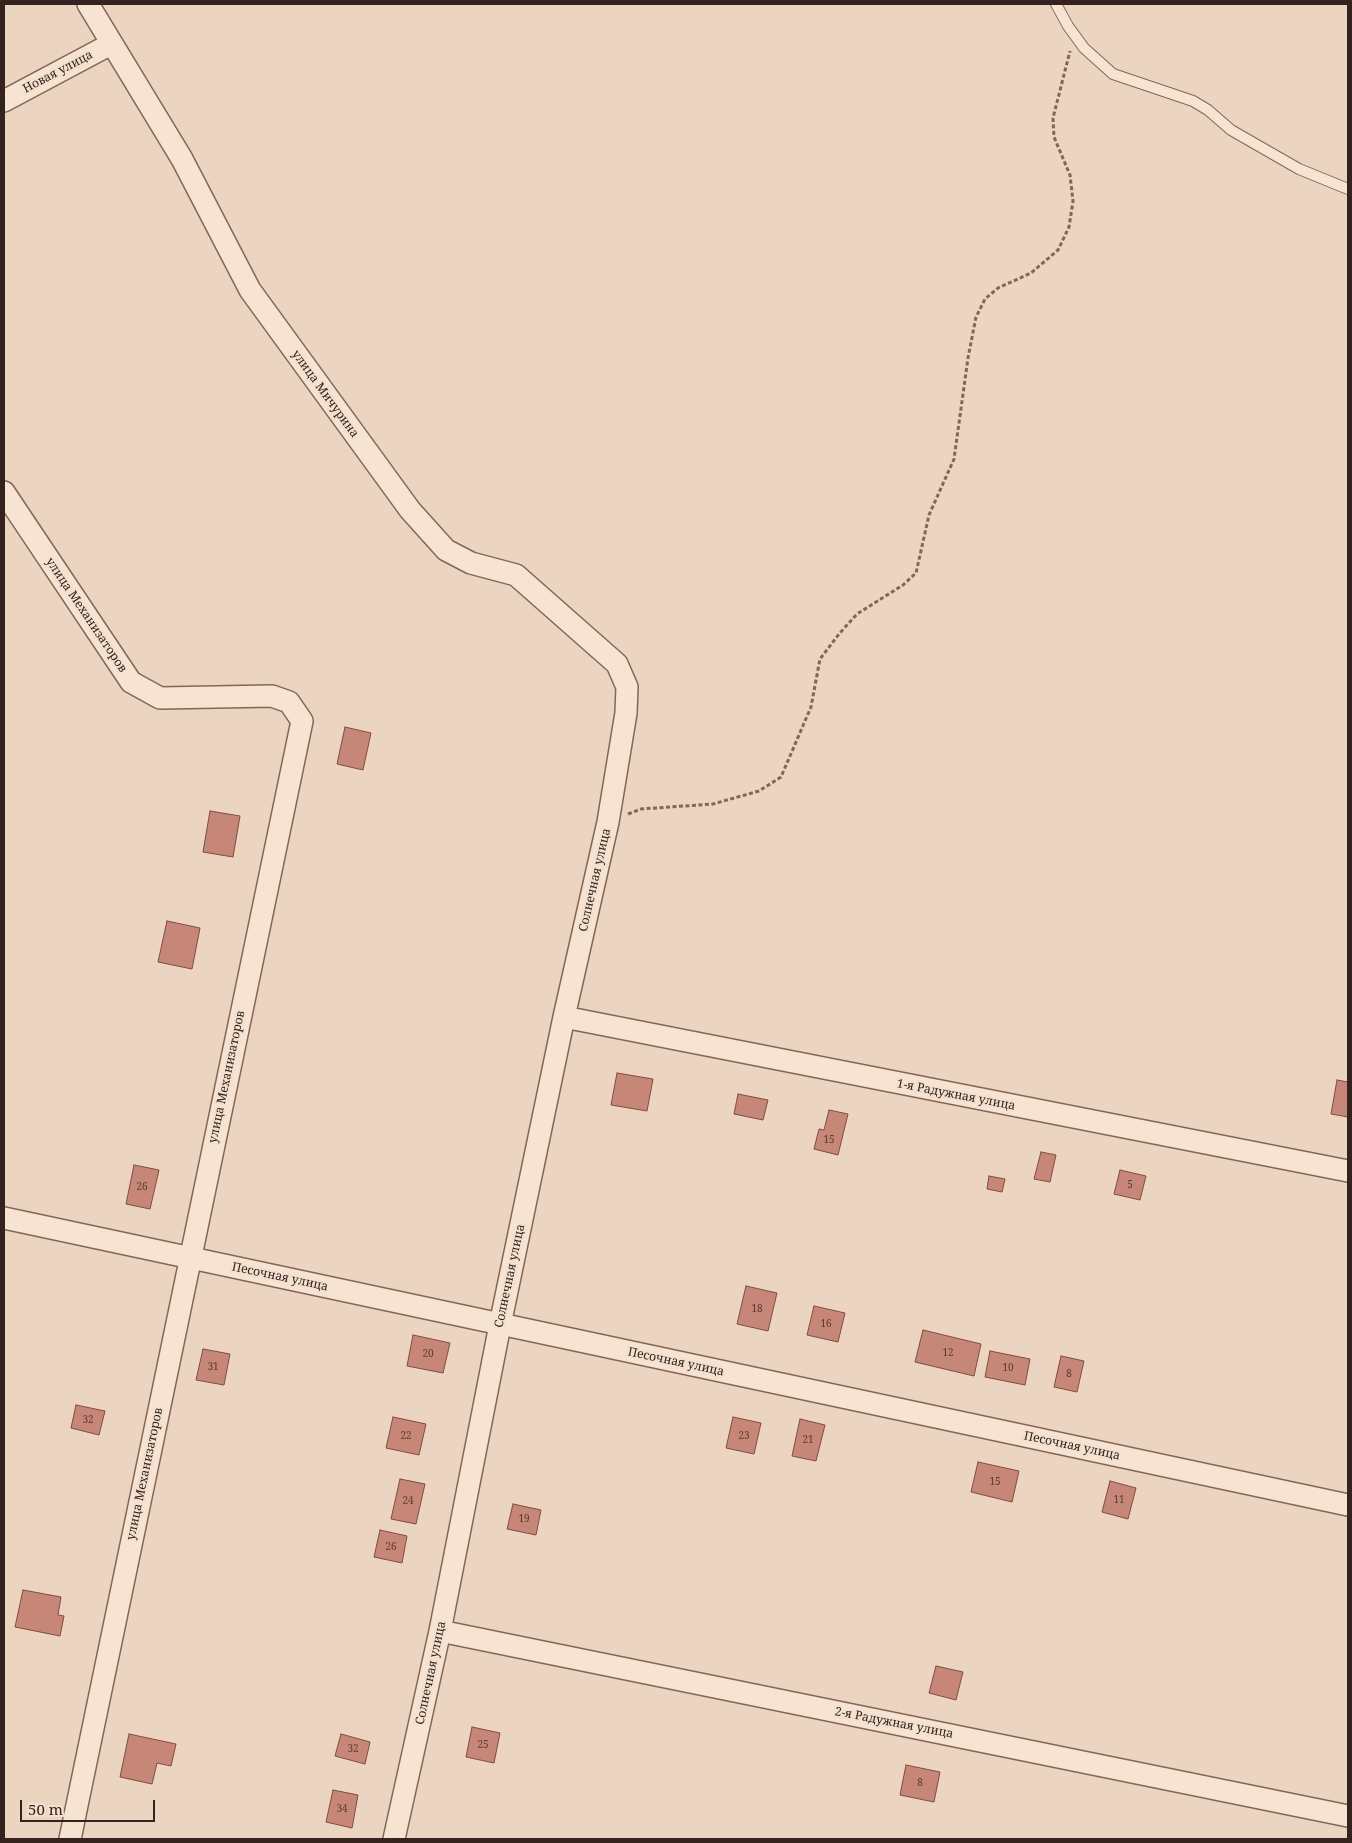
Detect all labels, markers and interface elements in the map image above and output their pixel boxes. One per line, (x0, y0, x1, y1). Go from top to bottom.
street label: Новая улица (21, 48, 95, 96)
street label: улица Мичурина (288, 347, 362, 441)
street label: улица Механизаторов (42, 555, 130, 675)
street label: Солнечная улица (576, 827, 614, 933)
street label: улица Механизаторов (206, 1009, 248, 1145)
street label: 1-я Радужная улица (896, 1076, 1016, 1114)
house number: 15 (823, 1134, 835, 1146)
house number: 5 (1127, 1179, 1133, 1191)
house number: 26 (136, 1181, 148, 1193)
street label: Солнечная улица (492, 1223, 528, 1329)
street label: Песочная улица (230, 1260, 330, 1294)
house number: 18 (751, 1303, 763, 1315)
house number: 16 (820, 1318, 832, 1330)
street label: Песочная улица (626, 1345, 726, 1379)
house number: 12 (942, 1347, 954, 1359)
house number: 20 (422, 1348, 434, 1360)
house number: 31 (207, 1361, 219, 1373)
house number: 10 (1002, 1362, 1014, 1374)
house number: 8 (1066, 1368, 1072, 1380)
street label: улица Механизаторов (124, 1406, 166, 1542)
house number: 32 (82, 1414, 94, 1426)
street label: Песочная улица (1022, 1429, 1122, 1463)
house number: 22 (400, 1430, 412, 1442)
house number: 23 (738, 1430, 750, 1442)
house number: 21 (802, 1434, 814, 1446)
house number: 15 (989, 1476, 1001, 1488)
house number: 11 (1113, 1494, 1125, 1506)
house number: 24 (402, 1495, 414, 1507)
house number: 19 (518, 1513, 530, 1525)
house number: 26 (385, 1541, 397, 1553)
street label: Солнечная улица (413, 1620, 449, 1726)
street label: 2-я Радужная улица (834, 1704, 954, 1742)
house number: 25 (477, 1739, 489, 1751)
house number: 32 (347, 1743, 359, 1755)
house number: 8 (917, 1777, 923, 1789)
scale bar (22, 1790, 158, 1822)
text: 50 m (28, 1799, 63, 1819)
house number: 34 (336, 1803, 348, 1815)

